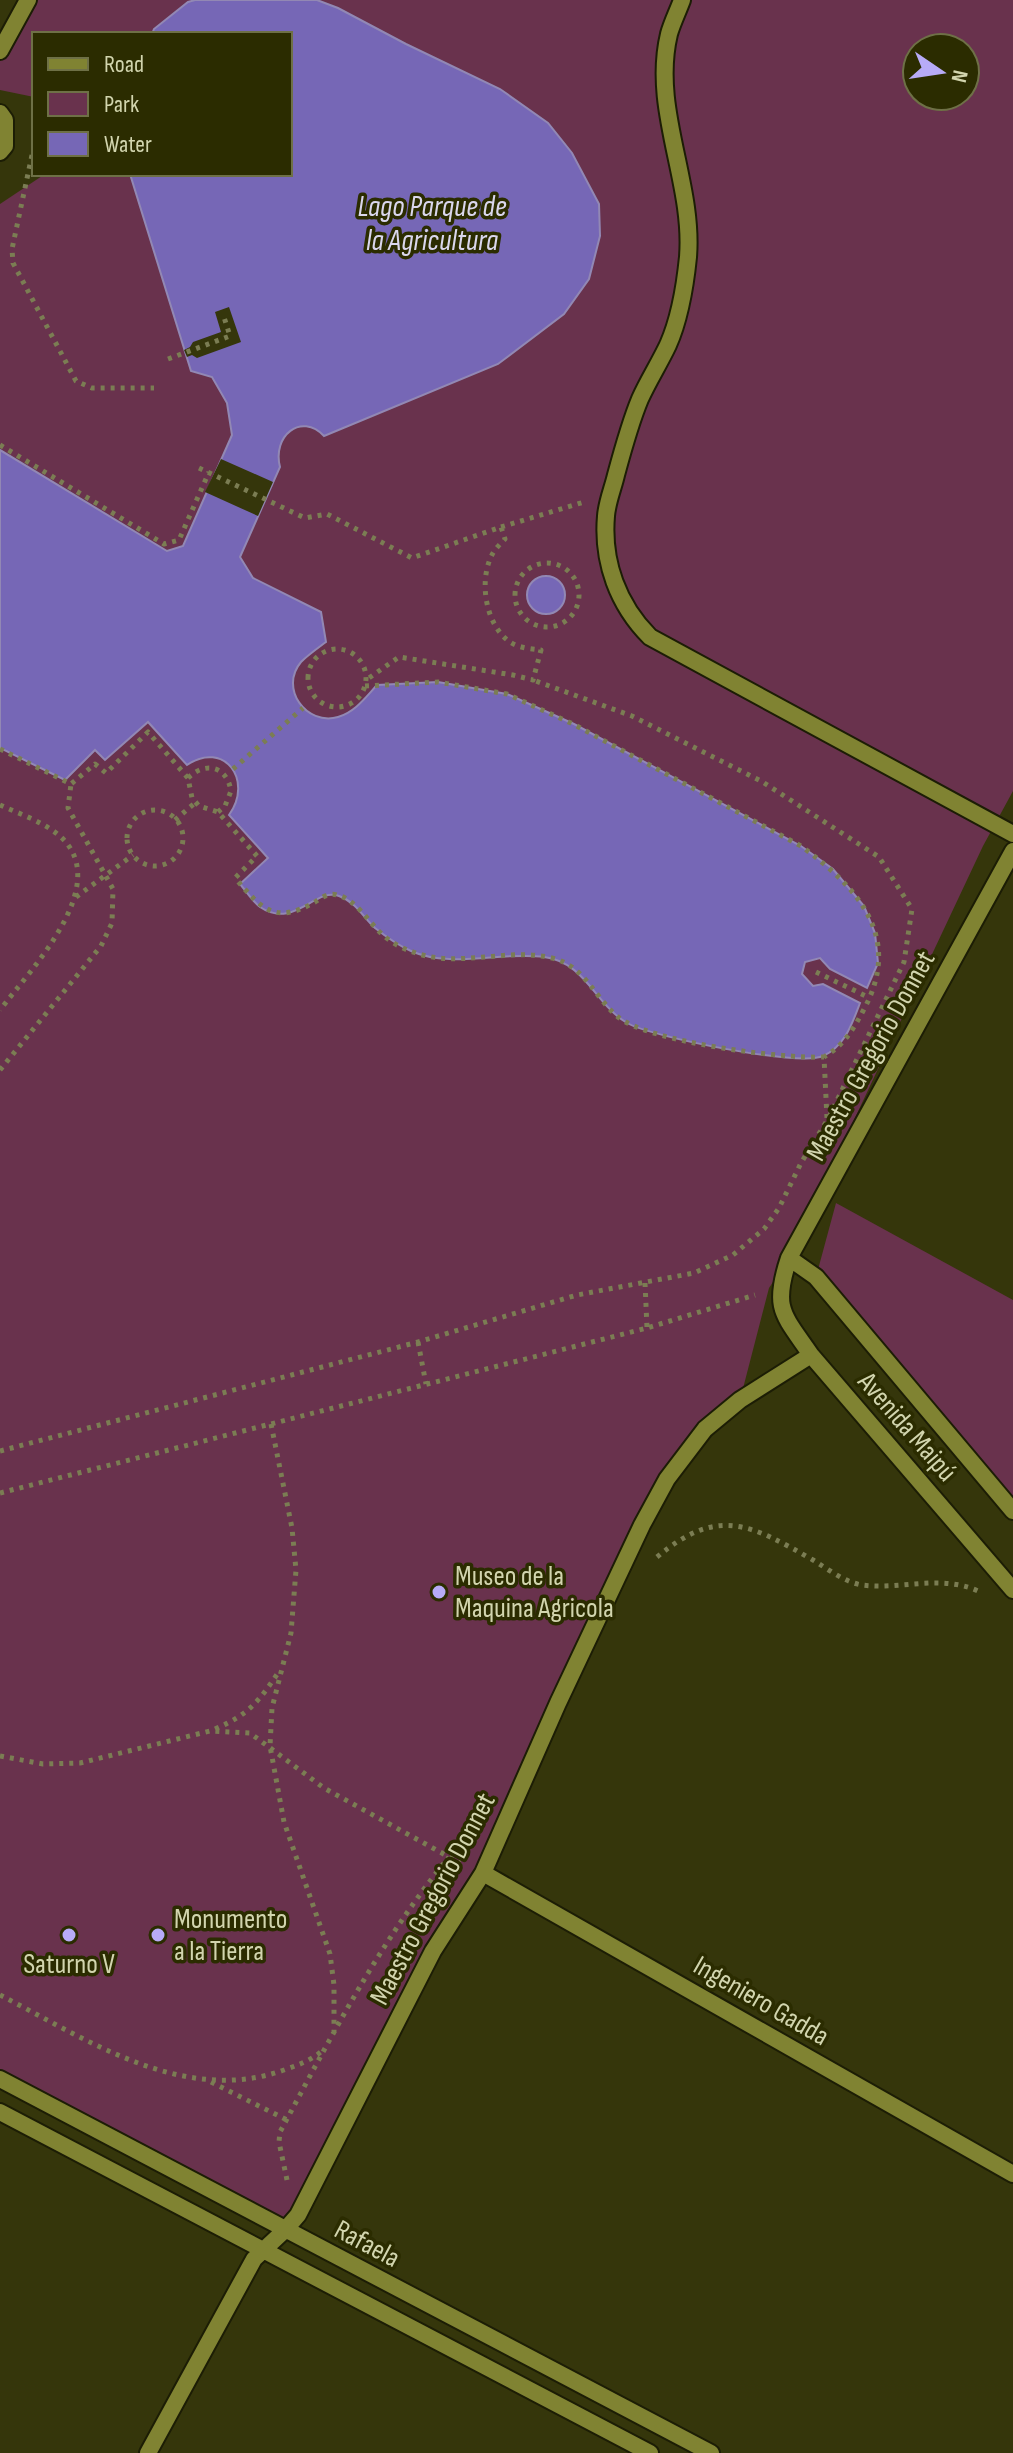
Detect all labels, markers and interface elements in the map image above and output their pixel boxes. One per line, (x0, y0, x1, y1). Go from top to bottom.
legend (32, 32, 292, 176)
north arrow (901, 32, 981, 112)
text: Road (104, 50, 144, 79)
text: N (945, 67, 974, 85)
text: Park (104, 90, 139, 119)
text: Water (104, 130, 152, 159)
water label: Lago Parque de la Agricultura (357, 189, 507, 259)
street label: Maestro Gregorio Donnet (800, 945, 942, 1167)
street label: Avenida Maipú (850, 1365, 963, 1488)
place label: Museo de la Maquina Agricola (455, 1560, 614, 1625)
marker: Museo de la Maquina Agricola (430, 1583, 448, 1601)
street label: Maestro Gregorio Donnet (363, 1788, 503, 2010)
place label: Monumento a la Tierra (174, 1903, 287, 1968)
marker: Saturno V (60, 1926, 78, 1944)
marker: Monumento a la Tierra (149, 1926, 167, 1944)
place label: Saturno V (23, 1948, 115, 1981)
street label: Ingeniero Gadda (687, 1949, 835, 2053)
street label: Rafaela (329, 2213, 405, 2275)

